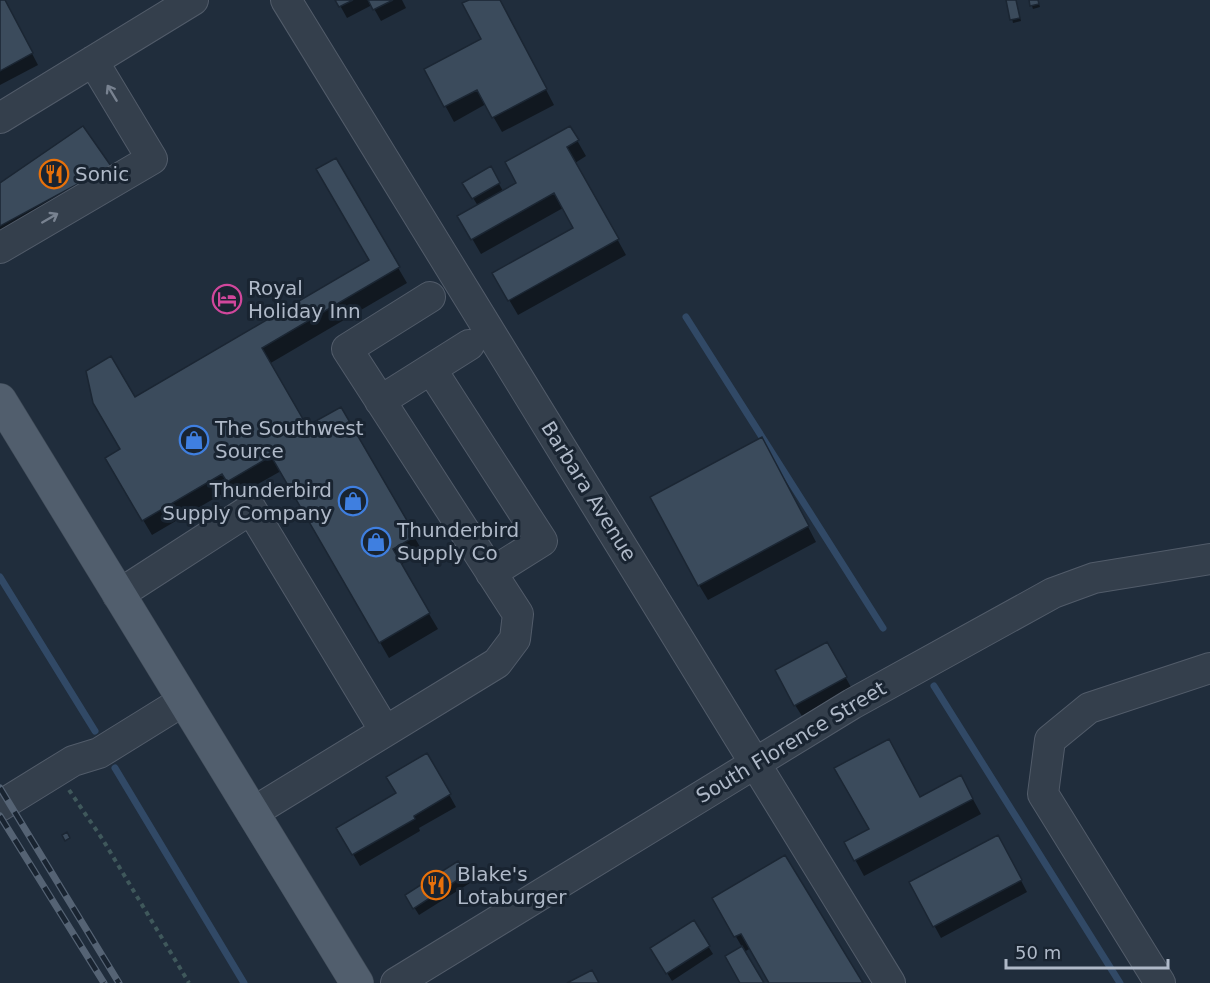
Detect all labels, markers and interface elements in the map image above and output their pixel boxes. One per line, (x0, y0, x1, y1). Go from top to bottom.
one-way arrow (106, 85, 118, 102)
restaurant icon: Sonic (38, 158, 70, 190)
place label: Sonic (75, 162, 129, 186)
one-way arrow (42, 212, 59, 224)
place label: Royal Holiday Inn (248, 276, 361, 323)
hotel icon: Royal Holiday Inn (211, 283, 243, 315)
place label: The Southwest Source (214, 416, 364, 463)
street label: Barbara Avenue (536, 417, 642, 565)
shop icon: The Southwest Source (178, 424, 210, 456)
place label: Thunderbird Supply Company (162, 478, 332, 525)
shop icon: Thunderbird Supply Company (337, 485, 369, 517)
place label: Thunderbird Supply Co (396, 518, 519, 565)
shop icon: Thunderbird Supply Co (360, 526, 392, 558)
street label: South Florence Street (692, 676, 890, 808)
place label: Blake's Lotaburger (457, 862, 567, 909)
restaurant icon: Blake's Lotaburger (420, 869, 452, 901)
scale bar (1006, 932, 1168, 970)
text: 50 m (1015, 942, 1061, 963)

